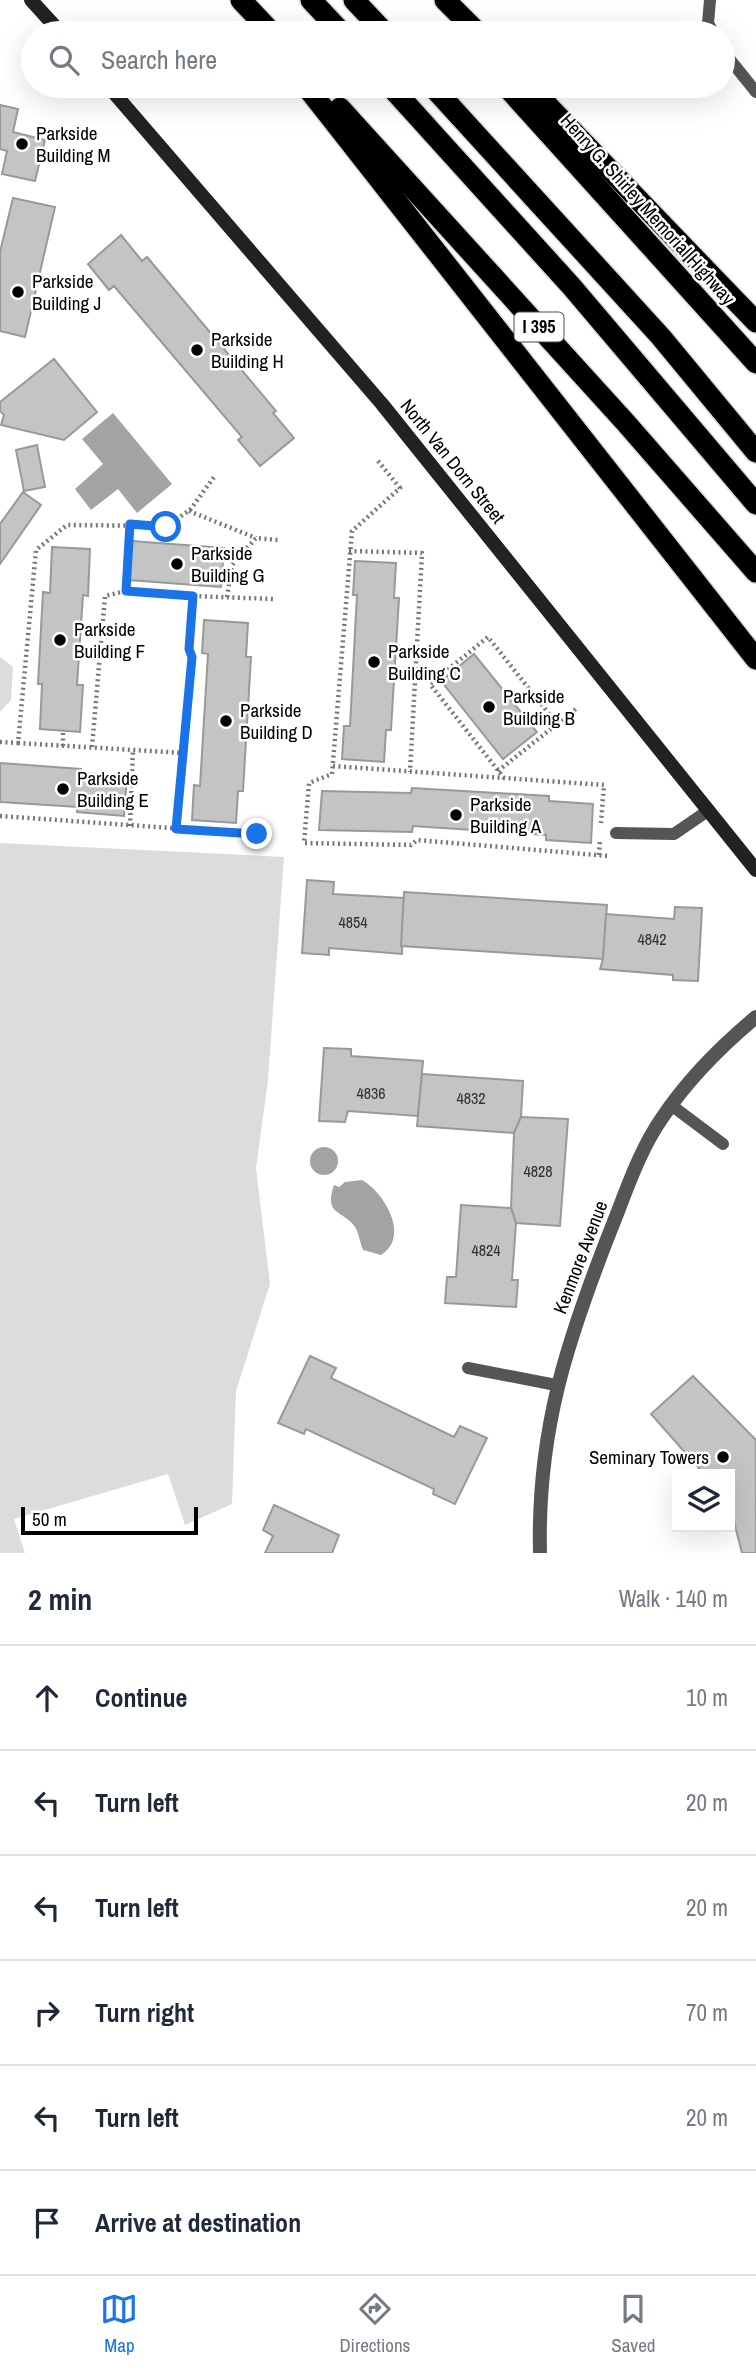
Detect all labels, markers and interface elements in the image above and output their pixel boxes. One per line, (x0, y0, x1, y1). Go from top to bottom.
search box (21, 21, 735, 98)
icon: search (45, 41, 83, 79)
text: Search here (101, 42, 217, 77)
street label: Henry G. Shirley Memorial Highway (555, 108, 741, 311)
place label: Parkside Building M (36, 120, 110, 168)
marker: Parkside Building M (14, 136, 30, 152)
place label: Parkside Building J (32, 268, 101, 316)
marker: Parkside Building J (10, 284, 26, 300)
road number: I 395 (514, 312, 564, 342)
place label: Parkside Building H (211, 326, 284, 374)
marker: Parkside Building H (189, 342, 205, 358)
street label: North Van Dorn Street (395, 393, 512, 529)
route start (150, 511, 181, 542)
place label: Parkside Building G (191, 540, 265, 588)
marker: Parkside Building G (169, 556, 185, 572)
place label: Parkside Building F (74, 616, 145, 664)
marker: Parkside Building F (52, 632, 68, 648)
place label: Parkside Building C (388, 638, 461, 686)
marker: Parkside Building C (366, 654, 382, 670)
place label: Parkside Building B (503, 683, 575, 731)
place label: Parkside Building D (240, 697, 313, 745)
marker: Parkside Building B (481, 699, 497, 715)
marker: Parkside Building D (218, 713, 234, 729)
place label: Parkside Building E (77, 765, 149, 813)
marker: Parkside Building E (55, 781, 71, 797)
place label: Parkside Building A (470, 791, 542, 839)
marker: Parkside Building A (448, 807, 464, 823)
route end (241, 818, 272, 849)
house number: 4854 (338, 911, 368, 933)
house number: 4842 (637, 928, 667, 950)
house number: 4836 (356, 1082, 386, 1104)
house number: 4832 (456, 1087, 486, 1109)
house number: 4828 (523, 1160, 553, 1182)
street label: Kenmore Avenue (546, 1197, 614, 1317)
house number: 4824 (471, 1239, 501, 1261)
place label: Seminary Towers (589, 1444, 709, 1470)
marker: Seminary Towers (715, 1449, 731, 1465)
map controls (672, 1469, 735, 1532)
button: layers (672, 1469, 735, 1532)
scale bar (21, 1504, 198, 1536)
text: 50 m (32, 1506, 67, 1532)
text: 2 min (28, 1579, 92, 1619)
text: Walk · 140 m (619, 1583, 728, 1614)
icon: ahead (28, 1679, 66, 1717)
text: Continue (95, 1680, 187, 1715)
text: 10 m (686, 1682, 728, 1713)
icon: left (28, 1784, 66, 1822)
text: Turn left (95, 1785, 179, 1820)
text: 20 m (686, 1787, 728, 1818)
icon: left (28, 1889, 66, 1927)
text: Turn left (95, 1890, 179, 1925)
text: 20 m (686, 1892, 728, 1923)
icon: right (28, 1994, 66, 2032)
text: Turn right (95, 1995, 194, 2030)
text: 70 m (686, 1997, 728, 2028)
icon: left (28, 2099, 66, 2137)
text: Turn left (95, 2100, 179, 2135)
text: 20 m (686, 2102, 728, 2133)
icon: arrive (28, 2204, 66, 2242)
text: Arrive at destination (95, 2205, 301, 2240)
tab: Map (100, 2290, 138, 2358)
tab: Directions (339, 2290, 410, 2358)
tab: Saved (611, 2290, 656, 2358)

